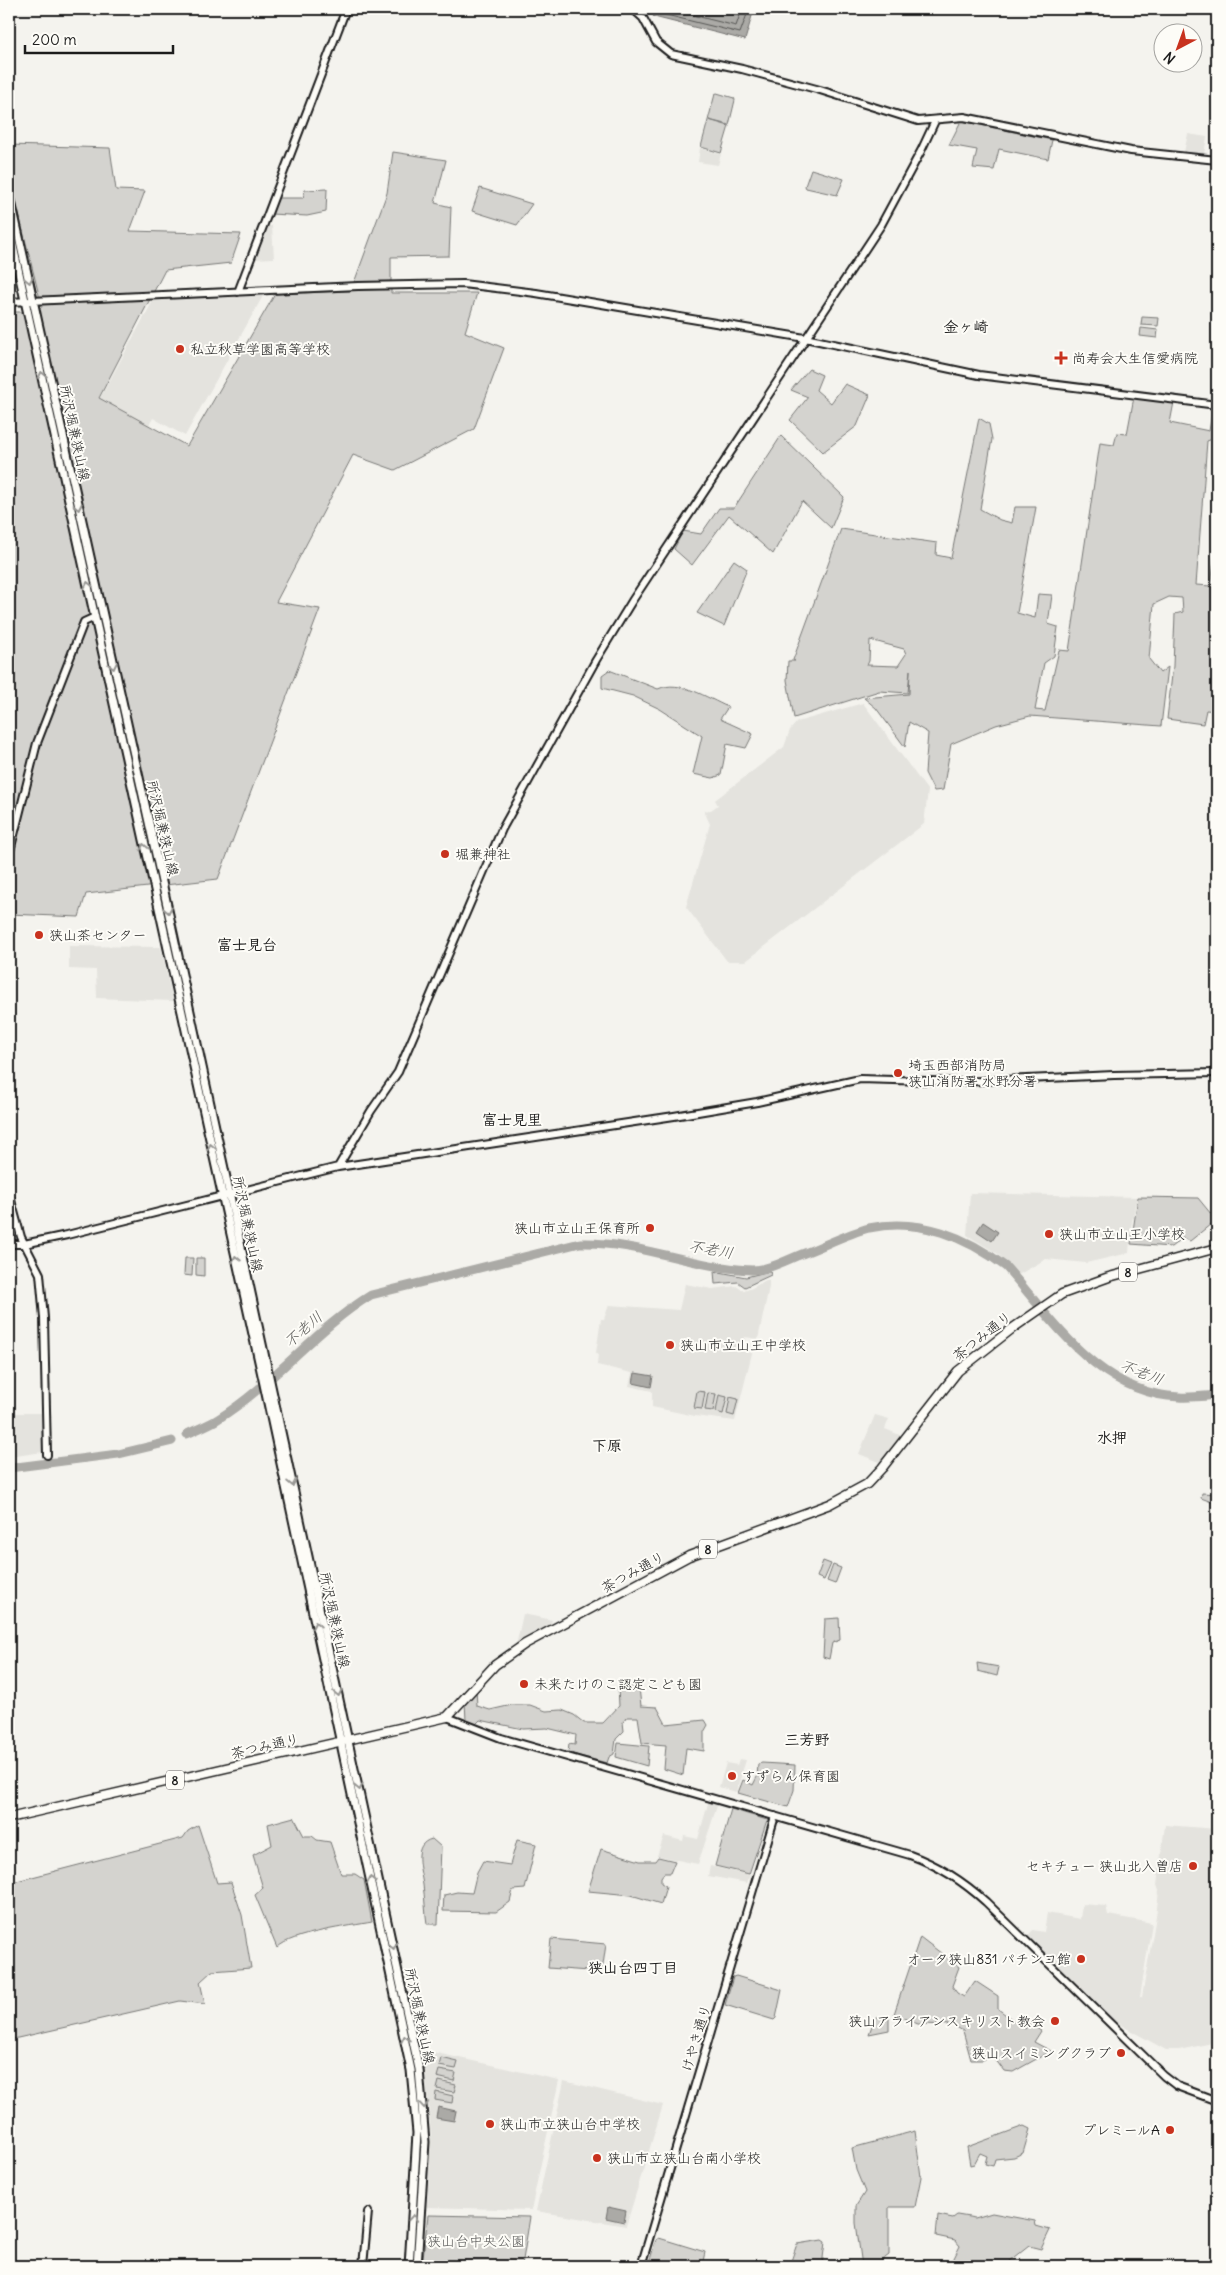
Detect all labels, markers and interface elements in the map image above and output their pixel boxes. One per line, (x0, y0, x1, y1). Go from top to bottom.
scale bar (25, 22, 172, 54)
north arrow (1154, 22, 1204, 72)
text: 200 m (32, 30, 77, 49)
text: N (1160, 48, 1179, 68)
one-way arrow (23, 276, 34, 285)
district label: 金ヶ崎 (943, 317, 989, 336)
place label: 私立秋草学園高等学校 (190, 340, 330, 358)
marker: 私立秋草学園高等学校 (174, 343, 186, 355)
place label: 尚寿会大生信愛病院 (1072, 349, 1198, 367)
marker: 尚寿会大生信愛病院 (1054, 351, 1068, 365)
one-way arrow (37, 371, 48, 379)
street label: 所沢堀兼狭山線 (56, 383, 94, 483)
one-way arrow (73, 503, 83, 512)
one-way arrow (83, 581, 94, 589)
one-way arrow (108, 662, 118, 671)
street label: 所沢堀兼狭山線 (143, 778, 183, 878)
one-way arrow (139, 842, 150, 851)
place label: 堀兼神社 (455, 845, 511, 863)
marker: 堀兼神社 (439, 848, 451, 860)
one-way arrow (162, 906, 172, 915)
place label: 狭山茶センター (49, 926, 146, 944)
marker: 狭山茶センター (33, 929, 45, 941)
district label: 富士見台 (217, 935, 277, 954)
place label: 埼玉西部消防局 狭山消防署 水野分署 (908, 1056, 1037, 1090)
marker: 埼玉西部消防局 狭山消防署 水野分署 (892, 1067, 904, 1079)
district label: 富士見里 (482, 1110, 542, 1129)
one-way arrow (206, 1143, 217, 1152)
street label: 所沢堀兼狭山線 (229, 1174, 267, 1274)
place label: 狭山市立山王保育所 (514, 1219, 640, 1237)
marker: 狭山市立山王保育所 (644, 1222, 656, 1234)
place label: 狭山市立山王小学校 (1059, 1225, 1185, 1243)
marker: 狭山市立山王小学校 (1043, 1228, 1055, 1240)
water label: 不老川 (687, 1236, 735, 1262)
one-way arrow (231, 1255, 242, 1264)
road number: 8 (1119, 1262, 1137, 1282)
water label: 不老川 (280, 1307, 326, 1351)
street label: 茶つみ通り (949, 1307, 1015, 1365)
place label: 狭山市立山王中学校 (680, 1336, 806, 1354)
marker: 狭山市立山王中学校 (664, 1339, 676, 1351)
water label: 不老川 (1118, 1355, 1166, 1389)
district label: 水押 (1097, 1428, 1127, 1447)
district label: 下原 (592, 1436, 622, 1455)
one-way arrow (286, 1478, 297, 1487)
road number: 8 (699, 1540, 717, 1558)
street label: 茶つみ通り (598, 1547, 668, 1597)
street label: 所沢堀兼狭山線 (316, 1570, 354, 1670)
one-way arrow (311, 1620, 322, 1629)
place label: 未来たけのこ認定こども園 (534, 1675, 702, 1693)
marker: 未来たけのこ認定こども園 (518, 1678, 530, 1690)
one-way arrow (332, 1688, 343, 1697)
street label: 茶つみ通り (229, 1729, 301, 1763)
district label: 三芳野 (784, 1730, 830, 1749)
place label: すずらん保育園 (742, 1767, 840, 1785)
road number: 8 (166, 1770, 184, 1790)
marker: すずらん保育園 (726, 1770, 738, 1782)
one-way arrow (353, 1782, 363, 1791)
place label: セキチュー 狭山北入曽店 (1026, 1857, 1183, 1875)
marker: セキチュー 狭山北入曽店 (1187, 1860, 1199, 1872)
one-way arrow (366, 1875, 376, 1884)
one-way arrow (387, 1941, 397, 1950)
place label: オータ狭山831 パチンコ館 (907, 1950, 1071, 1968)
marker: オータ狭山831 パチンコ館 (1075, 1953, 1087, 1965)
district label: 狭山台四丁目 (588, 1958, 678, 1977)
street label: 所沢堀兼狭山線 (401, 1966, 439, 2066)
street label: けやき通り (677, 2002, 715, 2074)
place label: 狭山アライアンスキリスト教会 (848, 2012, 1045, 2030)
marker: 狭山アライアンスキリスト教会 (1049, 2015, 1061, 2027)
one-way arrow (400, 2034, 411, 2043)
place label: 狭山スイミングクラブ (972, 2044, 1111, 2062)
marker: 狭山スイミングクラブ (1115, 2047, 1127, 2059)
one-way arrow (418, 2101, 429, 2109)
place label: 狭山市立狭山台中学校 (500, 2115, 640, 2133)
marker: 狭山市立狭山台中学校 (484, 2118, 496, 2130)
place label: プレミールA (1082, 2121, 1160, 2139)
marker: プレミールA (1164, 2124, 1176, 2136)
place label: 狭山市立狭山台南小学校 (607, 2149, 761, 2167)
marker: 狭山市立狭山台南小学校 (591, 2152, 603, 2164)
one-way arrow (407, 2213, 418, 2221)
park label: 狭山台中央公園 (427, 2232, 525, 2250)

